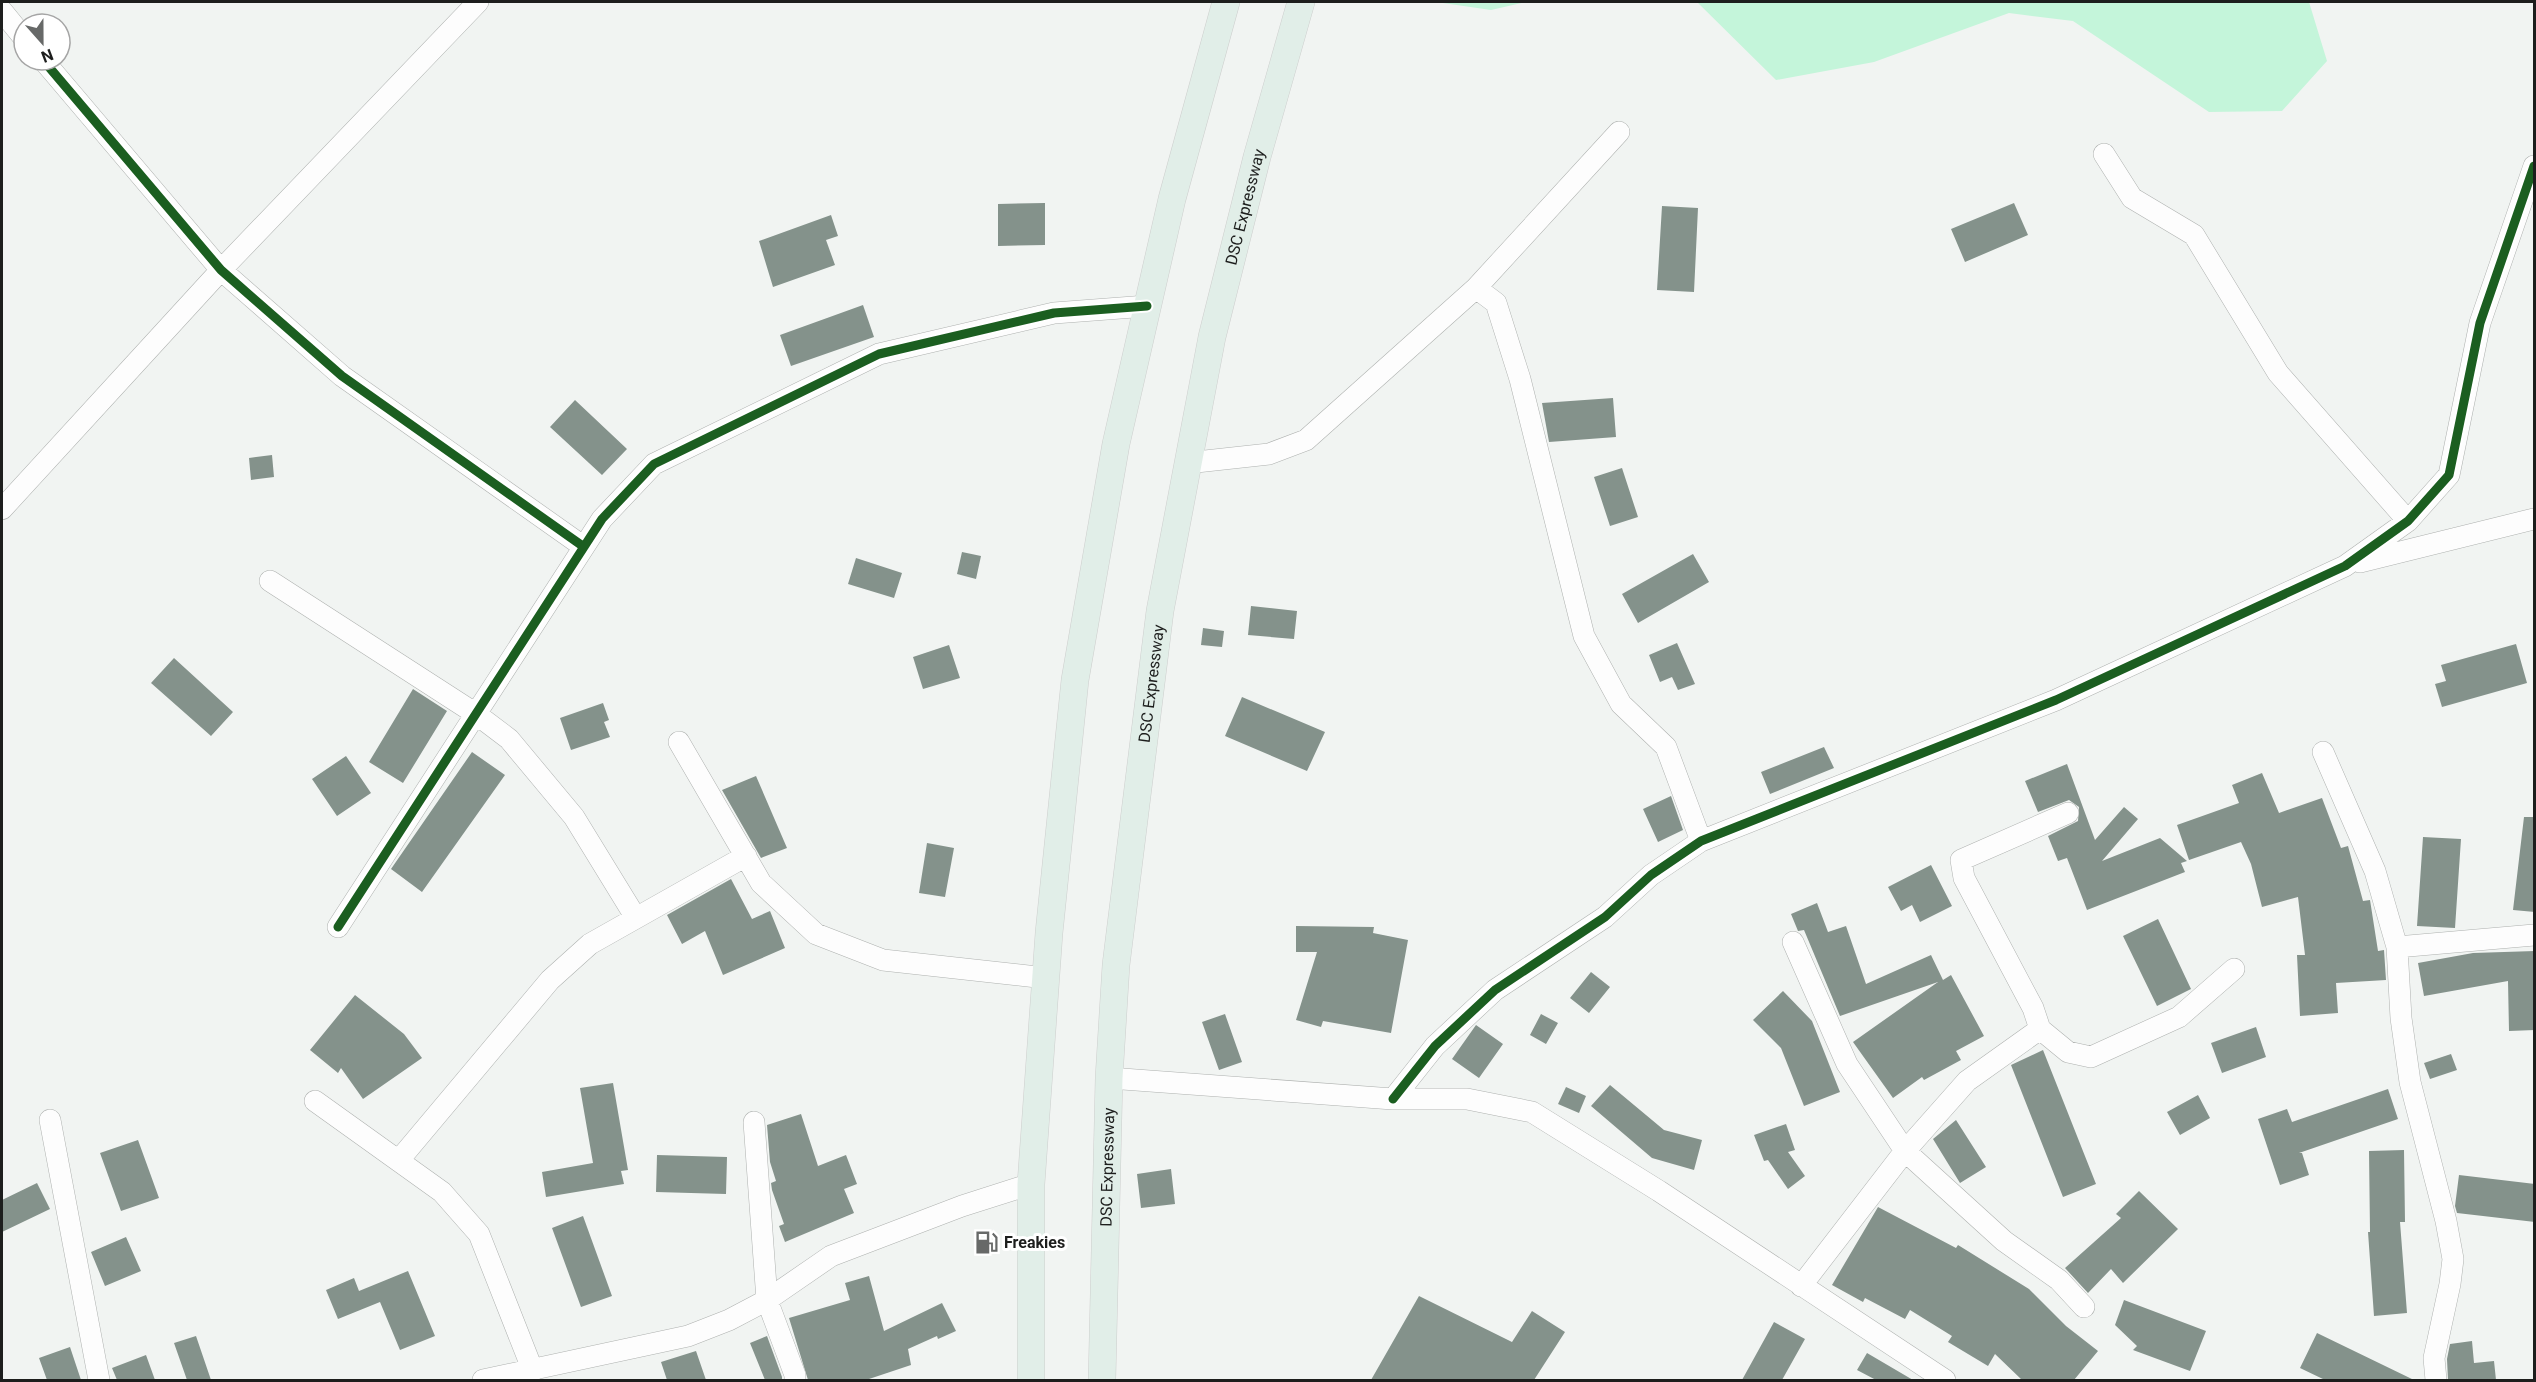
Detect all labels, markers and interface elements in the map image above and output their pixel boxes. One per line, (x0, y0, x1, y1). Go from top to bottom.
north arrow (12, 12, 72, 72)
text: N (39, 45, 56, 66)
street label: DSC Expressway (1221, 146, 1269, 267)
street label: DSC Expressway (1135, 623, 1168, 744)
street label: DSC Expressway (1097, 1107, 1118, 1227)
fuel station icon: Freakies (973, 1229, 999, 1255)
place label: Freakies (1004, 1233, 1065, 1252)

